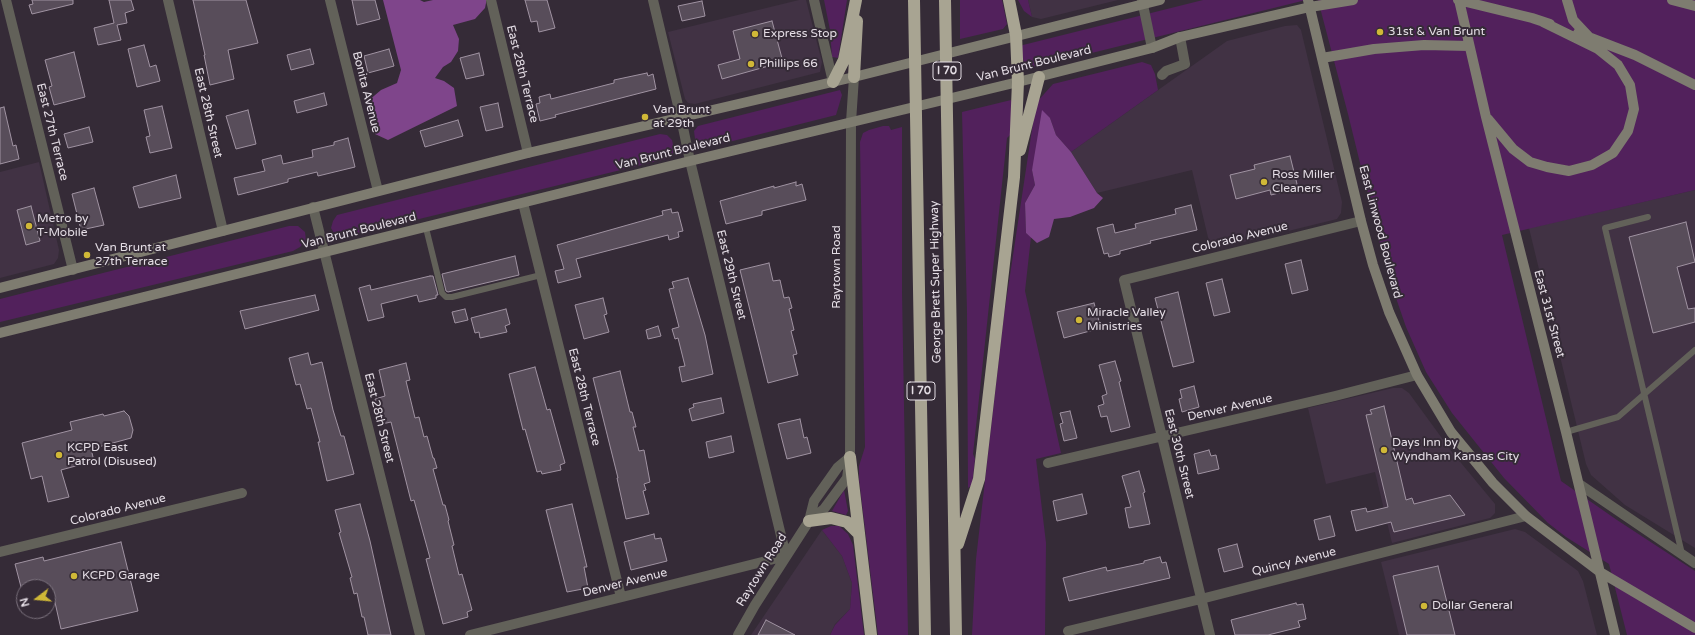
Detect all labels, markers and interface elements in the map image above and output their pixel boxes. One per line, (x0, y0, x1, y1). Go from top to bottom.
street label: East 28th Terrace (503, 24, 541, 124)
place label: 31st & Van Brunt (1388, 25, 1485, 39)
place label: Express Stop (763, 27, 837, 41)
marker: 31st & Van Brunt (1375, 27, 1385, 37)
marker: Express Stop (750, 29, 760, 39)
street label: Van Brunt Boulevard (975, 43, 1093, 85)
street label: Bonita Avenue (349, 50, 383, 134)
place label: Phillips 66 (759, 57, 818, 71)
marker: Phillips 66 (746, 59, 756, 69)
road number: I 70 (933, 62, 961, 80)
street label: East 28th Street (191, 67, 225, 159)
street label: East 27th Terrace (33, 82, 71, 182)
place label: Van Brunt at 29th (653, 103, 710, 131)
marker: Van Brunt at 29th (640, 112, 650, 122)
street label: Van Brunt Boulevard (614, 131, 732, 173)
street label: East Linwood Boulevard (1355, 164, 1405, 300)
place label: Ross Miller Cleaners (1272, 168, 1334, 196)
marker: Ross Miller Cleaners (1259, 177, 1269, 187)
street label: George Brett Super Highway (927, 201, 945, 363)
street label: Van Brunt Boulevard (300, 210, 418, 252)
place label: Metro by T-Mobile (37, 212, 89, 240)
street label: Colorado Avenue (1191, 219, 1289, 257)
marker: Metro by T-Mobile (24, 221, 34, 231)
street label: Raytown Road (830, 225, 844, 309)
street label: East 29th Street (713, 229, 749, 321)
place label: Van Brunt at 27th Terrace (95, 241, 167, 269)
marker: Van Brunt at 27th Terrace (82, 250, 92, 260)
street label: East 31st Street (1530, 268, 1568, 360)
place label: Miracle Valley Ministries (1087, 306, 1166, 334)
marker: Miracle Valley Ministries (1074, 315, 1084, 325)
street label: East 28th Terrace (565, 347, 603, 447)
street label: East 28th Street (361, 372, 397, 464)
road number: I 70 (907, 382, 935, 400)
street label: Denver Avenue (1186, 391, 1274, 425)
street label: East 30th Street (1161, 408, 1197, 500)
place label: Days Inn by Wyndham Kansas City (1392, 436, 1519, 464)
place label: KCPD East Patrol (Disused) (67, 441, 157, 469)
marker: Days Inn by Wyndham Kansas City (1379, 445, 1389, 455)
marker: KCPD East Patrol (Disused) (54, 450, 64, 460)
street label: Colorado Avenue (69, 491, 167, 529)
street label: Raytown Road (734, 531, 790, 609)
street label: Quincy Avenue (1250, 545, 1338, 579)
street label: Denver Avenue (581, 566, 669, 600)
place label: KCPD Garage (82, 569, 160, 583)
marker: KCPD Garage (69, 571, 79, 581)
north arrow (16, 579, 56, 619)
text: N (17, 596, 32, 608)
place label: Dollar General (1432, 599, 1513, 613)
marker: Dollar General (1419, 601, 1429, 611)

